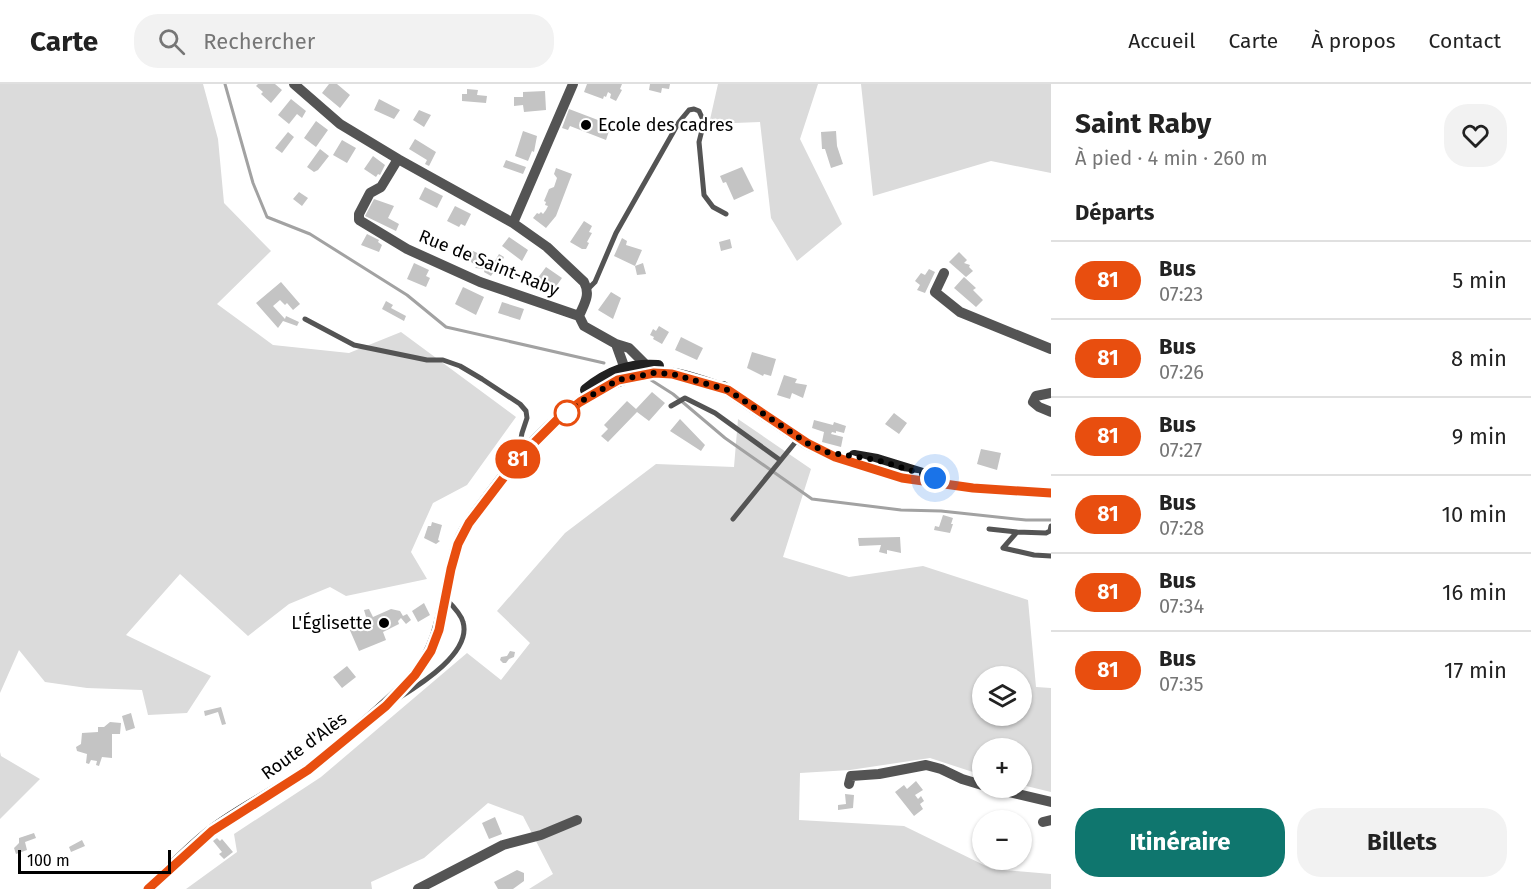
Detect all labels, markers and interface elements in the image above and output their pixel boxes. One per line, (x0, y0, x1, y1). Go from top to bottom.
search box (134, 14, 554, 68)
text: Carte (30, 25, 98, 58)
icon: search (155, 25, 188, 58)
text: Rechercher (203, 28, 315, 55)
text: Accueil (1128, 28, 1195, 54)
text: Carte (1228, 28, 1278, 54)
text: À propos (1311, 28, 1396, 54)
text: Contact (1429, 28, 1501, 54)
button: heart (1444, 104, 1507, 167)
text: Saint Raby (1075, 107, 1211, 140)
place label: Ecole des cadres (598, 114, 733, 136)
marker: Ecole des cadres (579, 118, 593, 132)
text: À pied · 4 min · 260 m (1075, 146, 1268, 170)
text: Départs (1075, 199, 1154, 226)
street label: Rue de Saint-Raby (416, 225, 563, 301)
text: Bus (1159, 255, 1196, 282)
text: 81 (1097, 267, 1119, 293)
text: 5 min (1452, 267, 1507, 294)
text: 07:23 (1159, 282, 1203, 306)
text: Bus (1159, 333, 1196, 360)
text: 81 (1097, 345, 1119, 371)
text: 8 min (1451, 345, 1507, 372)
text: 07:26 (1159, 360, 1204, 384)
unlabelled marker (554, 400, 580, 426)
text: Bus (1159, 411, 1196, 438)
text: 81 (1097, 423, 1119, 449)
text: 9 min (1452, 423, 1507, 450)
text: 07:27 (1159, 438, 1202, 462)
line badge: 81 (491, 440, 545, 478)
text: 81 (507, 446, 529, 472)
your location (920, 463, 950, 493)
text: Bus (1159, 489, 1196, 516)
text: 81 (1097, 501, 1119, 527)
text: 10 min (1441, 501, 1507, 528)
text: 07:28 (1159, 516, 1204, 540)
text: Bus (1159, 567, 1196, 594)
text: 81 (1097, 579, 1119, 605)
text: 16 min (1442, 579, 1507, 606)
text: 07:34 (1159, 594, 1204, 618)
place label: L'Églisette (291, 611, 372, 634)
marker: L'Églisette (377, 616, 391, 630)
text: Bus (1159, 645, 1196, 672)
text: 81 (1097, 657, 1119, 683)
text: 17 min (1444, 657, 1507, 684)
map controls (972, 666, 1032, 870)
button: layers (972, 666, 1032, 726)
text: 07:35 (1159, 672, 1204, 696)
street label: Route d'Alès (257, 708, 351, 784)
button: + (972, 738, 1032, 798)
button: Itinéraire (1075, 808, 1285, 877)
button: Billets (1297, 808, 1507, 877)
button: − (972, 810, 1032, 870)
scale bar (18, 847, 171, 874)
text: 100 m (27, 851, 70, 870)

